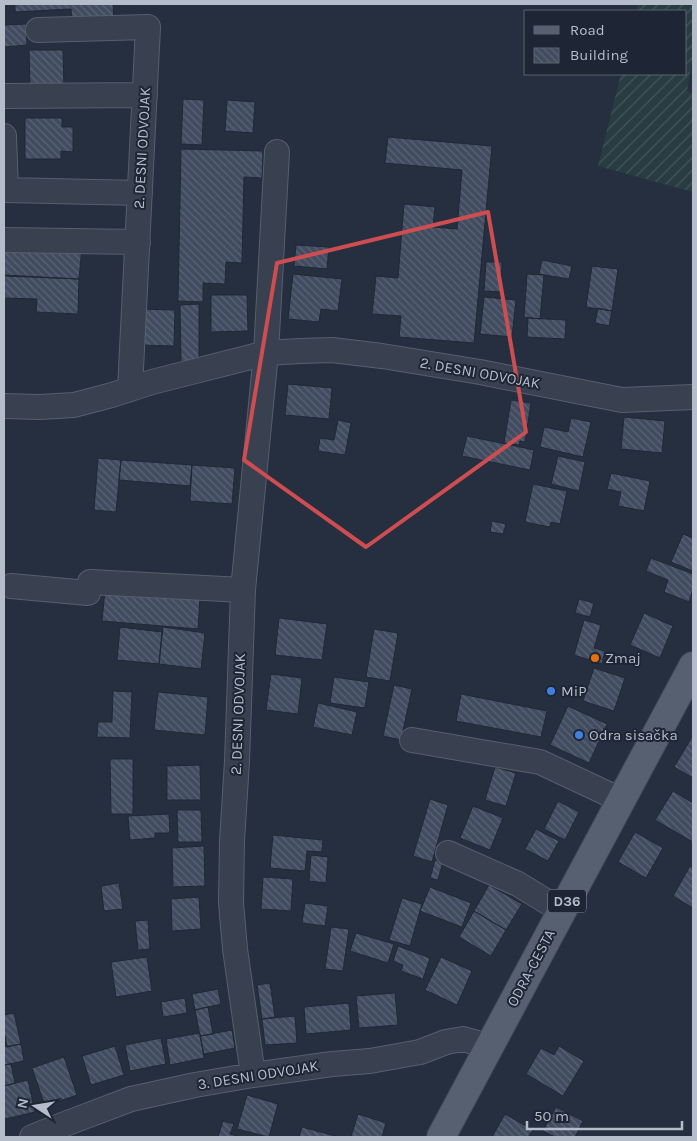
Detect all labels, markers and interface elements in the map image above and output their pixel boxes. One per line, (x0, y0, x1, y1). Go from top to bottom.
legend (524, 10, 687, 75)
text: Road (570, 21, 605, 39)
text: Building (570, 46, 628, 64)
street label: 2. DESNI ODVOJAK (130, 87, 154, 209)
street label: 2. DESNI ODVOJAK (419, 354, 541, 392)
place label: Zmaj (605, 649, 641, 667)
marker: Zmaj (589, 652, 601, 664)
street label: 2. DESNI ODVOJAK (227, 653, 249, 775)
place label: MiP (561, 682, 586, 700)
marker: MiP (545, 685, 557, 697)
place label: Odra sisačka (589, 726, 678, 744)
marker: Odra sisačka (573, 729, 585, 741)
road number: D36 (548, 889, 586, 912)
street label: ODRA-CESTA (503, 926, 559, 1010)
street label: 3. DESNI ODVOJAK (196, 1057, 320, 1093)
north arrow (10, 1081, 60, 1131)
text: N (13, 1097, 32, 1110)
scale bar (527, 1098, 682, 1130)
text: 50 m (534, 1107, 569, 1125)

